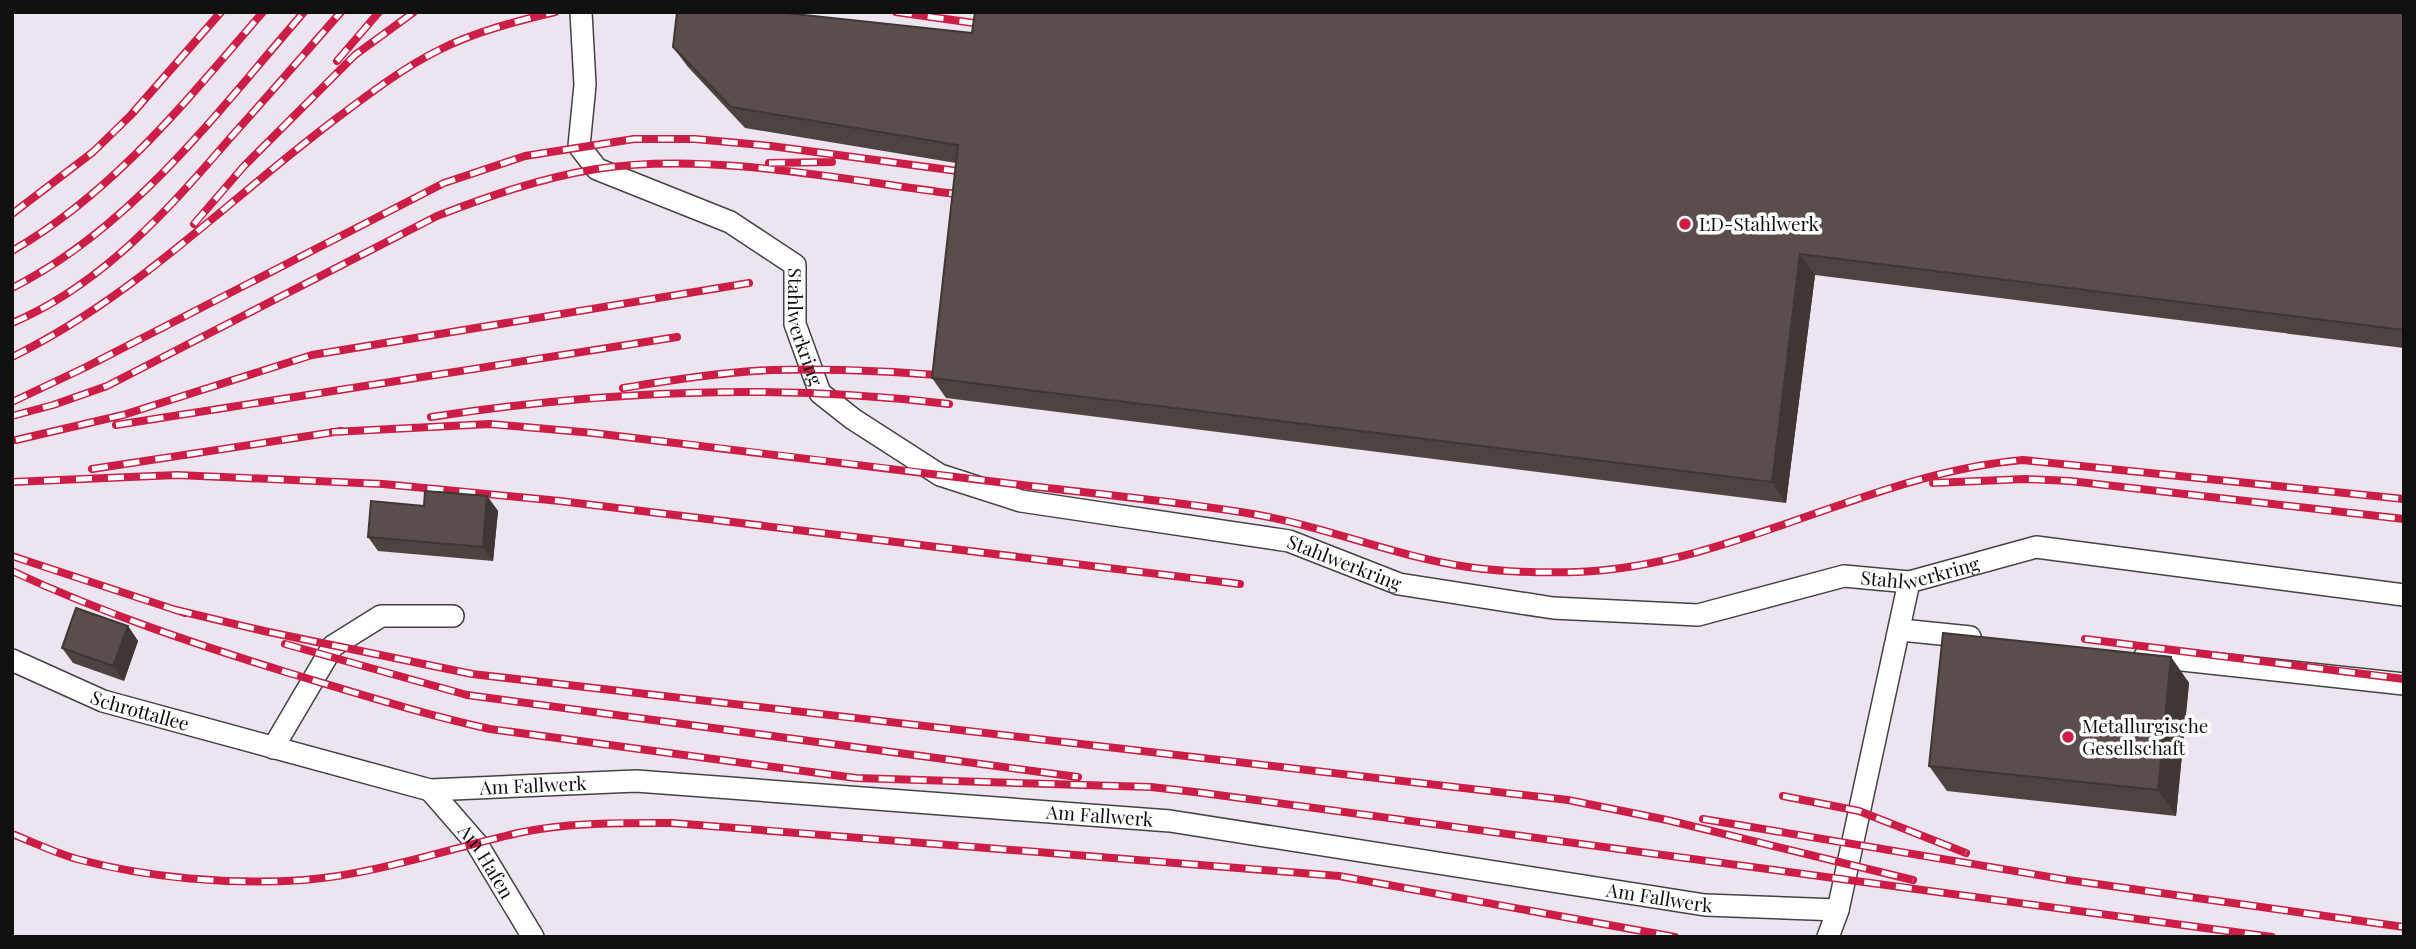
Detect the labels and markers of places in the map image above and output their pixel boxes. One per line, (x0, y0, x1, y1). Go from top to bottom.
place label: LD-Stahlwerk (1699, 210, 1820, 236)
marker: LD-Stahlwerk (1677, 216, 1693, 232)
place label: Metallurgische Gesellschaft (2082, 712, 2208, 760)
marker: Metallurgische Gesellschaft (2060, 729, 2076, 745)

